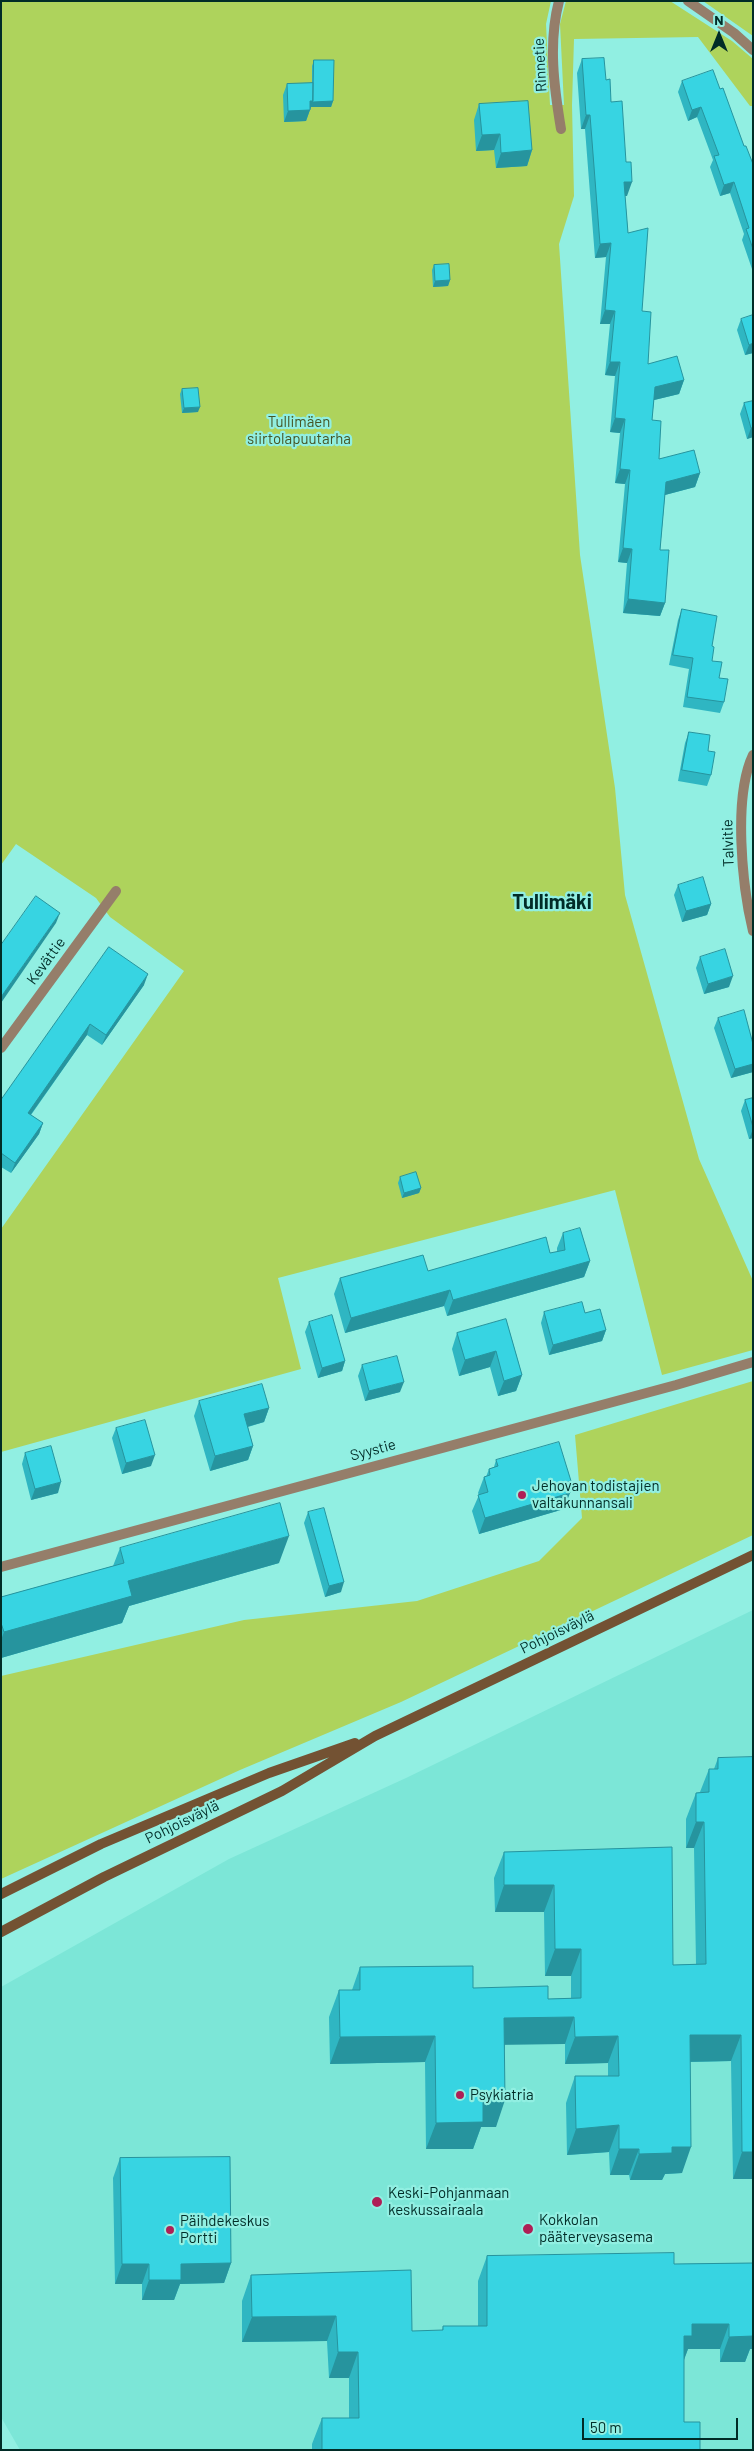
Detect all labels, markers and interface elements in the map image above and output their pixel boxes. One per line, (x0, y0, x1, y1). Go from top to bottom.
north arrow (694, 10, 744, 60)
text: N (714, 11, 724, 28)
street label: Rinnetie (530, 37, 550, 93)
park label: Tullimäen siirtolapuutarha (247, 413, 351, 448)
street label: Talvitie (718, 819, 738, 867)
district label: Tullimäki (512, 890, 592, 914)
street label: Kevättie (23, 934, 69, 988)
street label: Syystie (348, 1435, 398, 1465)
place label: Jehovan todistajien valtakunnansali (532, 1477, 660, 1512)
marker: Jehovan todistajien valtakunnansali (516, 1489, 528, 1501)
street label: Pohjoisväylä (517, 1606, 597, 1658)
street label: Pohjoisväylä (142, 1796, 222, 1848)
place label: Psykiatria (470, 2086, 534, 2104)
marker: Psykiatria (454, 2089, 466, 2101)
place label: Keski-Pohjanmaan keskussairaala (388, 2184, 509, 2219)
marker: Keski-Pohjanmaan keskussairaala (370, 2195, 384, 2209)
place label: Kokkolan pääterveysasema (539, 2211, 653, 2246)
place label: Päihdekeskus Portti (180, 2212, 270, 2247)
marker: Kokkolan pääterveysasema (521, 2222, 535, 2236)
marker: Päihdekeskus Portti (164, 2224, 176, 2236)
scale bar (584, 2408, 740, 2440)
text: 50 m (590, 2418, 622, 2436)

